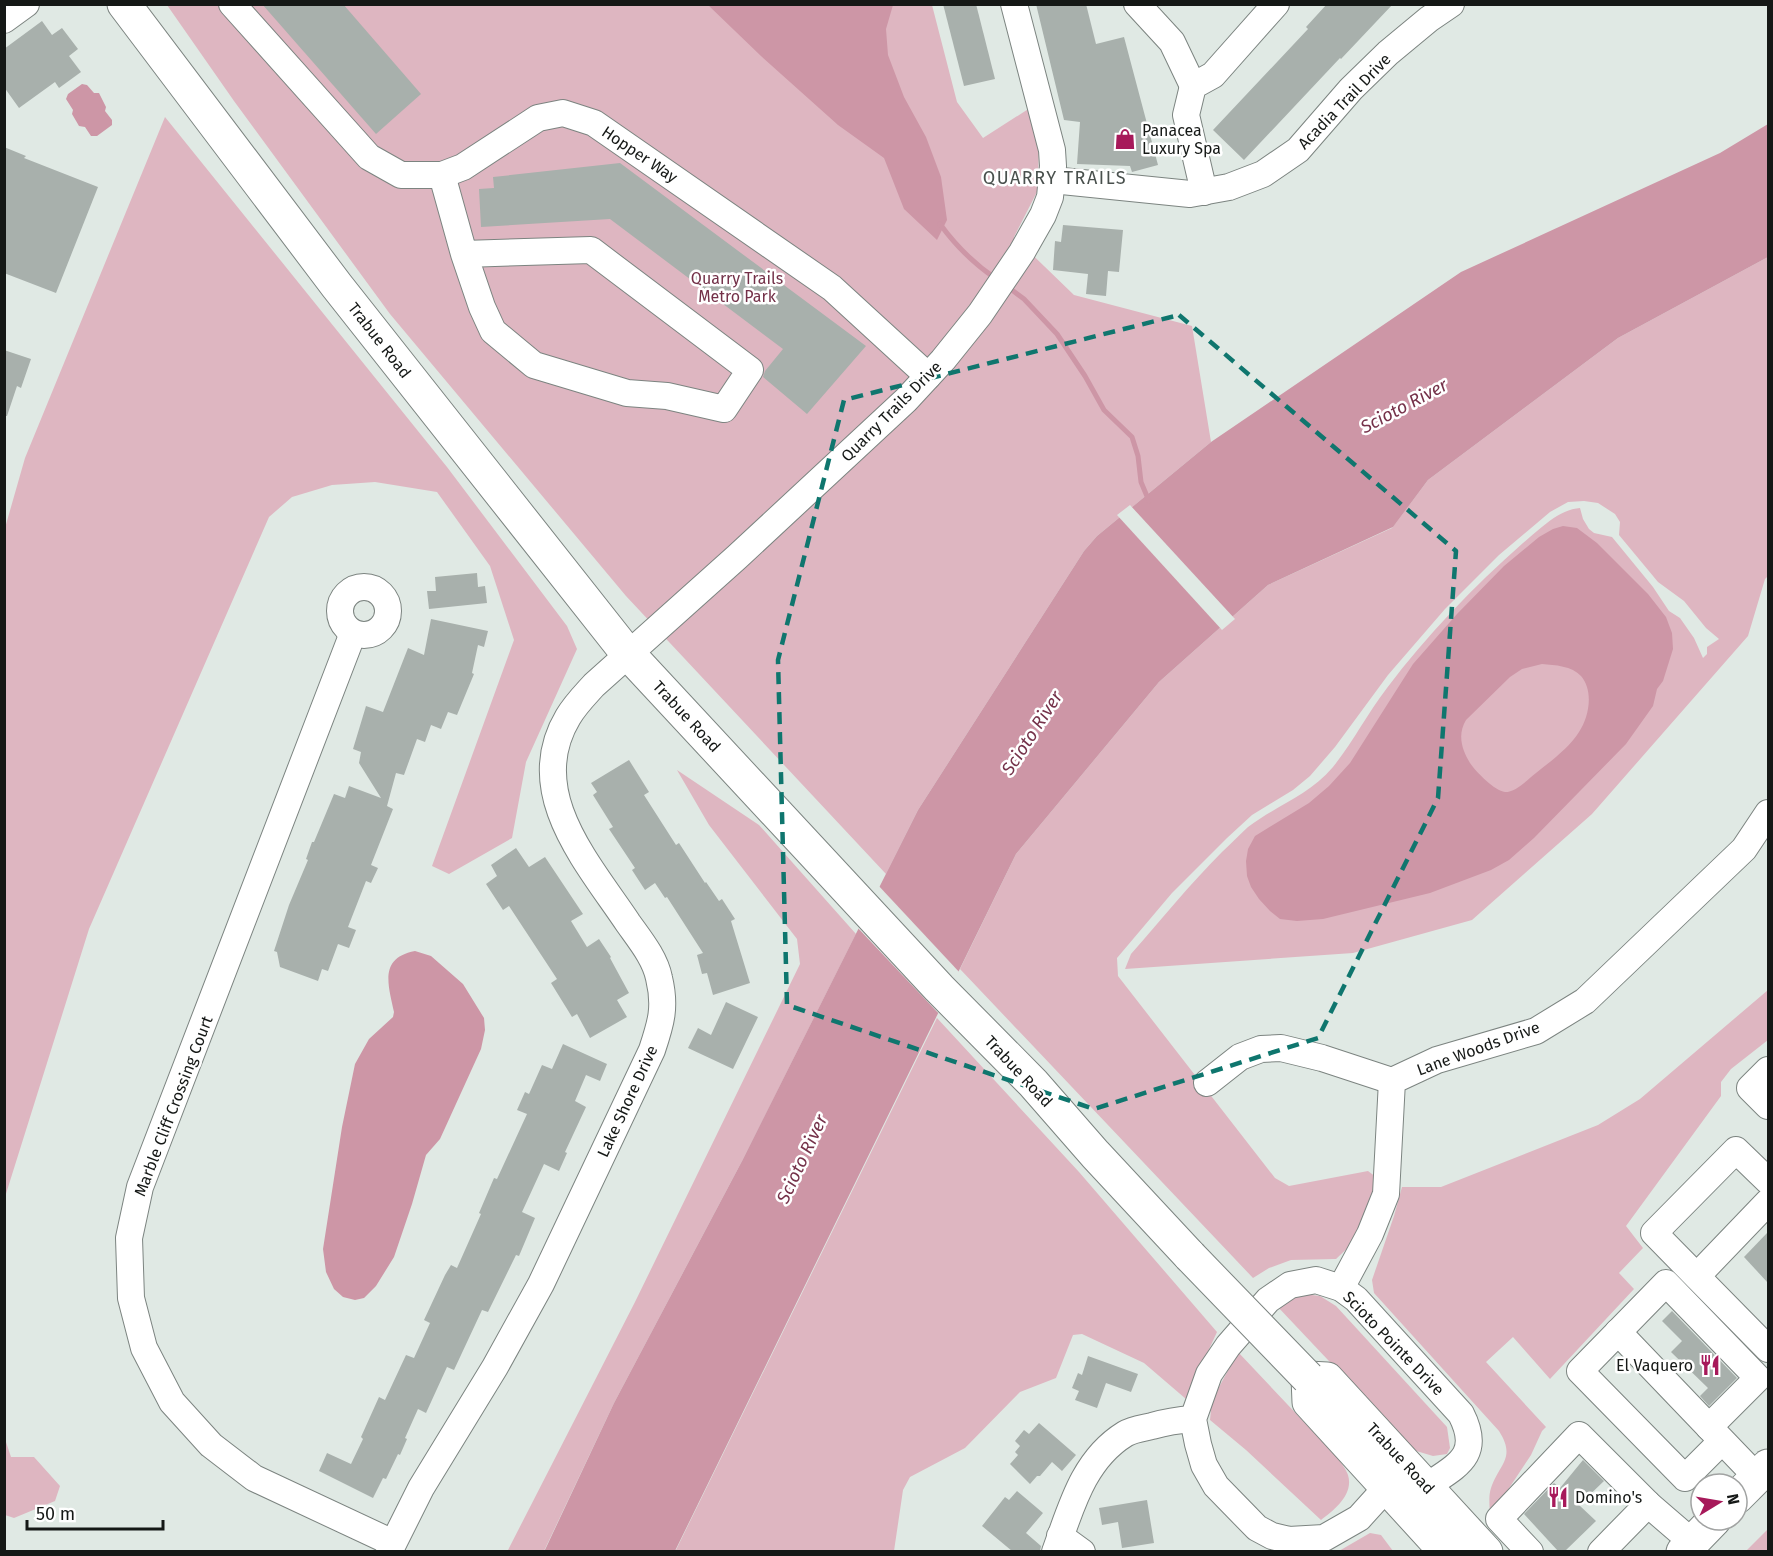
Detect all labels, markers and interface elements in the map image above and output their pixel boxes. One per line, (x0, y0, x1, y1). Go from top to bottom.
street label: Acadia Trail Drive (1294, 50, 1395, 153)
place label: Panacea Luxury Spa (1142, 121, 1221, 158)
street label: Hopper Way (598, 122, 681, 187)
shop icon: Panacea Luxury Spa (1113, 127, 1137, 151)
district label: QUARRY TRAILS (983, 167, 1127, 189)
park label: Quarry Trails Metro Park (691, 269, 783, 306)
street label: Trabue Road (344, 299, 415, 382)
street label: Quarry Trails Drive (837, 357, 945, 465)
water label: Scioto River (1356, 373, 1452, 439)
street label: Trabue Road (649, 677, 725, 756)
water label: Scioto River (996, 686, 1068, 780)
street label: Marble Cliff Crossing Court (130, 1013, 217, 1199)
street label: Lane Woods Drive (1414, 1017, 1542, 1080)
street label: Trabue Road (981, 1032, 1057, 1111)
street label: Lake Shore Drive (593, 1042, 662, 1160)
water label: Scioto River (771, 1110, 833, 1208)
street label: Scioto Pointe Drive (1339, 1287, 1448, 1399)
restaurant icon: El Vaquero (1698, 1353, 1722, 1377)
place label: El Vaquero (1616, 1356, 1693, 1375)
street label: Trabue Road (1363, 1419, 1439, 1498)
north arrow (1689, 1472, 1749, 1532)
restaurant icon: Domino's (1546, 1485, 1570, 1509)
place label: Domino's (1575, 1488, 1642, 1507)
text: N (1723, 1492, 1744, 1506)
scale bar (27, 1493, 164, 1531)
text: 50 m (36, 1503, 75, 1525)

